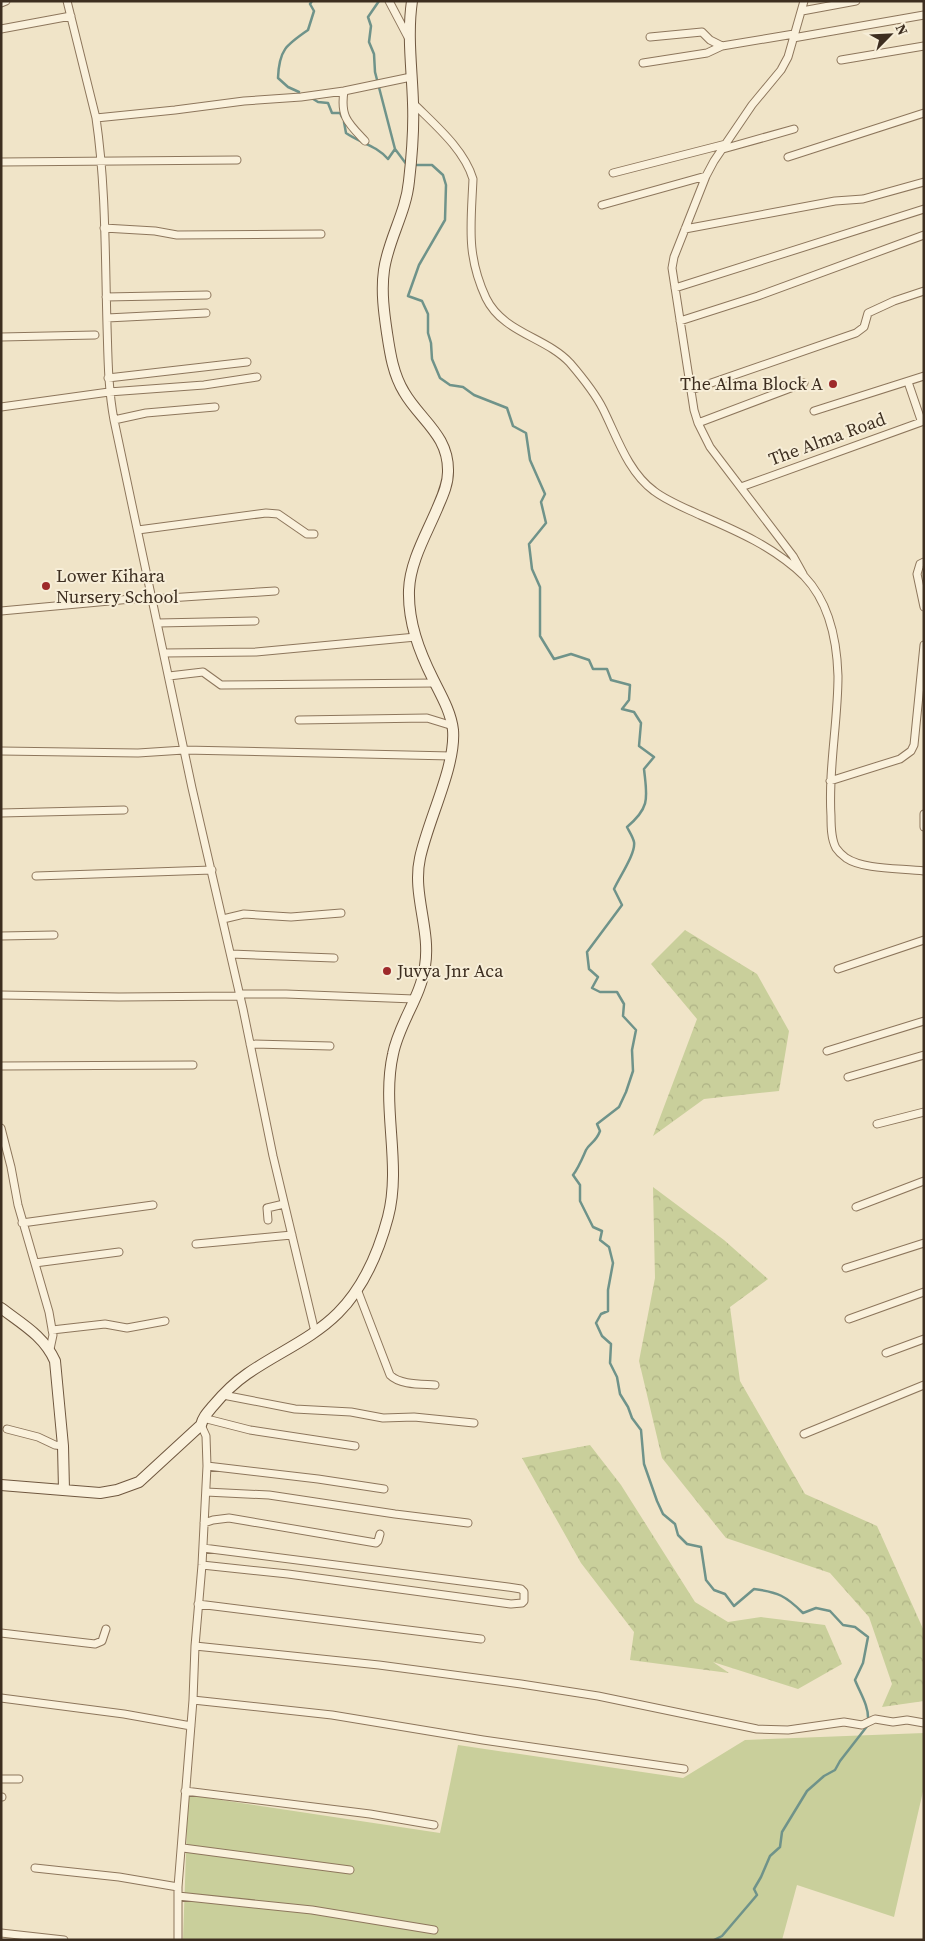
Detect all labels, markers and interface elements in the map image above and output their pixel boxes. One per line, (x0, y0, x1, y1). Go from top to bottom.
north arrow (865, 10, 915, 60)
text: N (891, 21, 913, 38)
place label: The Alma Block A (680, 371, 823, 396)
marker: The Alma Block A (827, 378, 839, 390)
street label: The Alma Road (765, 406, 889, 471)
place label: Lower Kihara Nursery School (56, 563, 179, 609)
marker: Lower Kihara Nursery School (40, 580, 52, 592)
place label: Juvya Jnr Aca (396, 958, 504, 983)
marker: Juvya Jnr Aca (381, 965, 393, 977)

